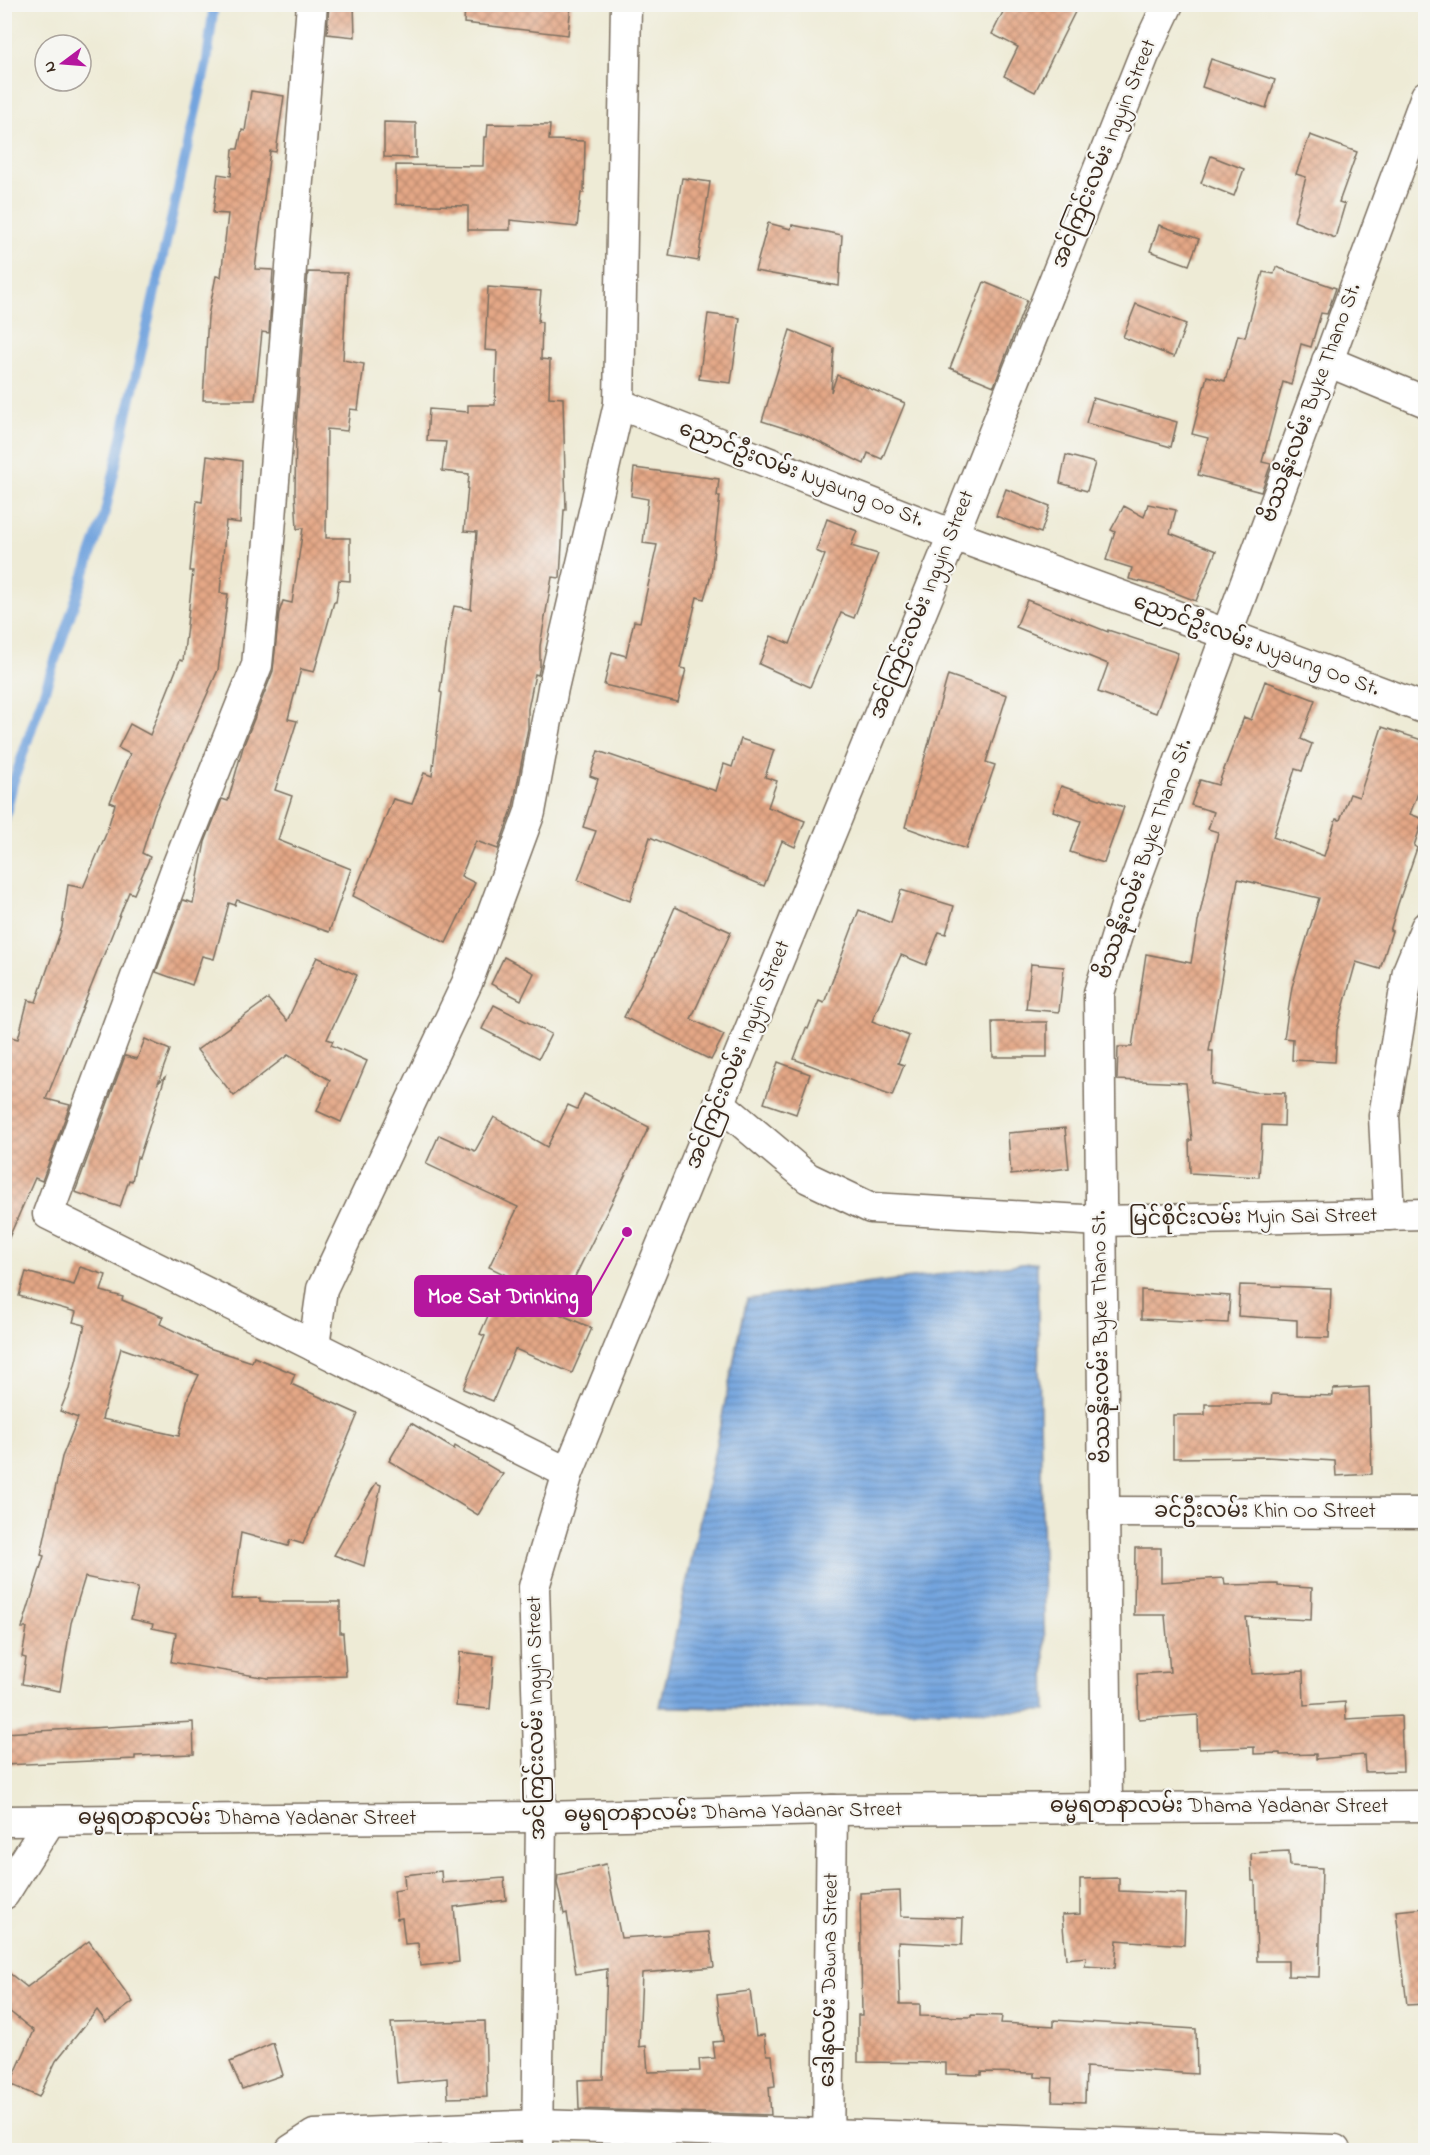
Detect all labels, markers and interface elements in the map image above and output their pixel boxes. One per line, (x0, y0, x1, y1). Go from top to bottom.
north arrow (33, 33, 93, 93)
street label: အင်ကြင်းလမ်း Ingyin Street (1043, 34, 1167, 274)
text: N (37, 58, 64, 75)
street label: ဗိဿနိုးလမ်း Byke Thano St. (1252, 278, 1371, 528)
street label: ညောင်ဦးလမ်း Nyaung Oo St. (674, 412, 929, 537)
street label: အင်ကြင်းလမ်း Ingyin Street (861, 485, 985, 725)
street label: ညောင်ဦးလမ်း Nyaung Oo St. (1128, 585, 1384, 706)
street label: ဗိဿနိုးလမ်း Byke Thano St. (1087, 734, 1202, 984)
street label: အင်ကြင်းလမ်း Ingyin Street (677, 935, 801, 1175)
street label: မြင်စိုင်းလမ်း Myin Sai Street (1128, 1198, 1378, 1237)
street label: ဗိဿနိုးလမ်း Byke Thano St. (1082, 1210, 1121, 1464)
callout: Moe Sat Drinking (415, 1276, 591, 1316)
text: Moe Sat Drinking (427, 1282, 579, 1315)
street label: ခင်ဦးလမ်း Khin Oo Street (1154, 1494, 1376, 1527)
street label: အင်ကြင်းလမ်း Ingyin Street (517, 1595, 556, 1841)
street label: ဓမ္မရတနာလမ်း Dhama Yadanar Street (1050, 1789, 1388, 1823)
street label: ဓမ္မရတနာလမ်း Dhama Yadanar Street (564, 1792, 902, 1831)
street label: ဓမ္မရတနာလမ်း Dhama Yadanar Street (78, 1801, 416, 1835)
street label: ဒေါနလမ်း Dawna Street (810, 1872, 847, 2088)

